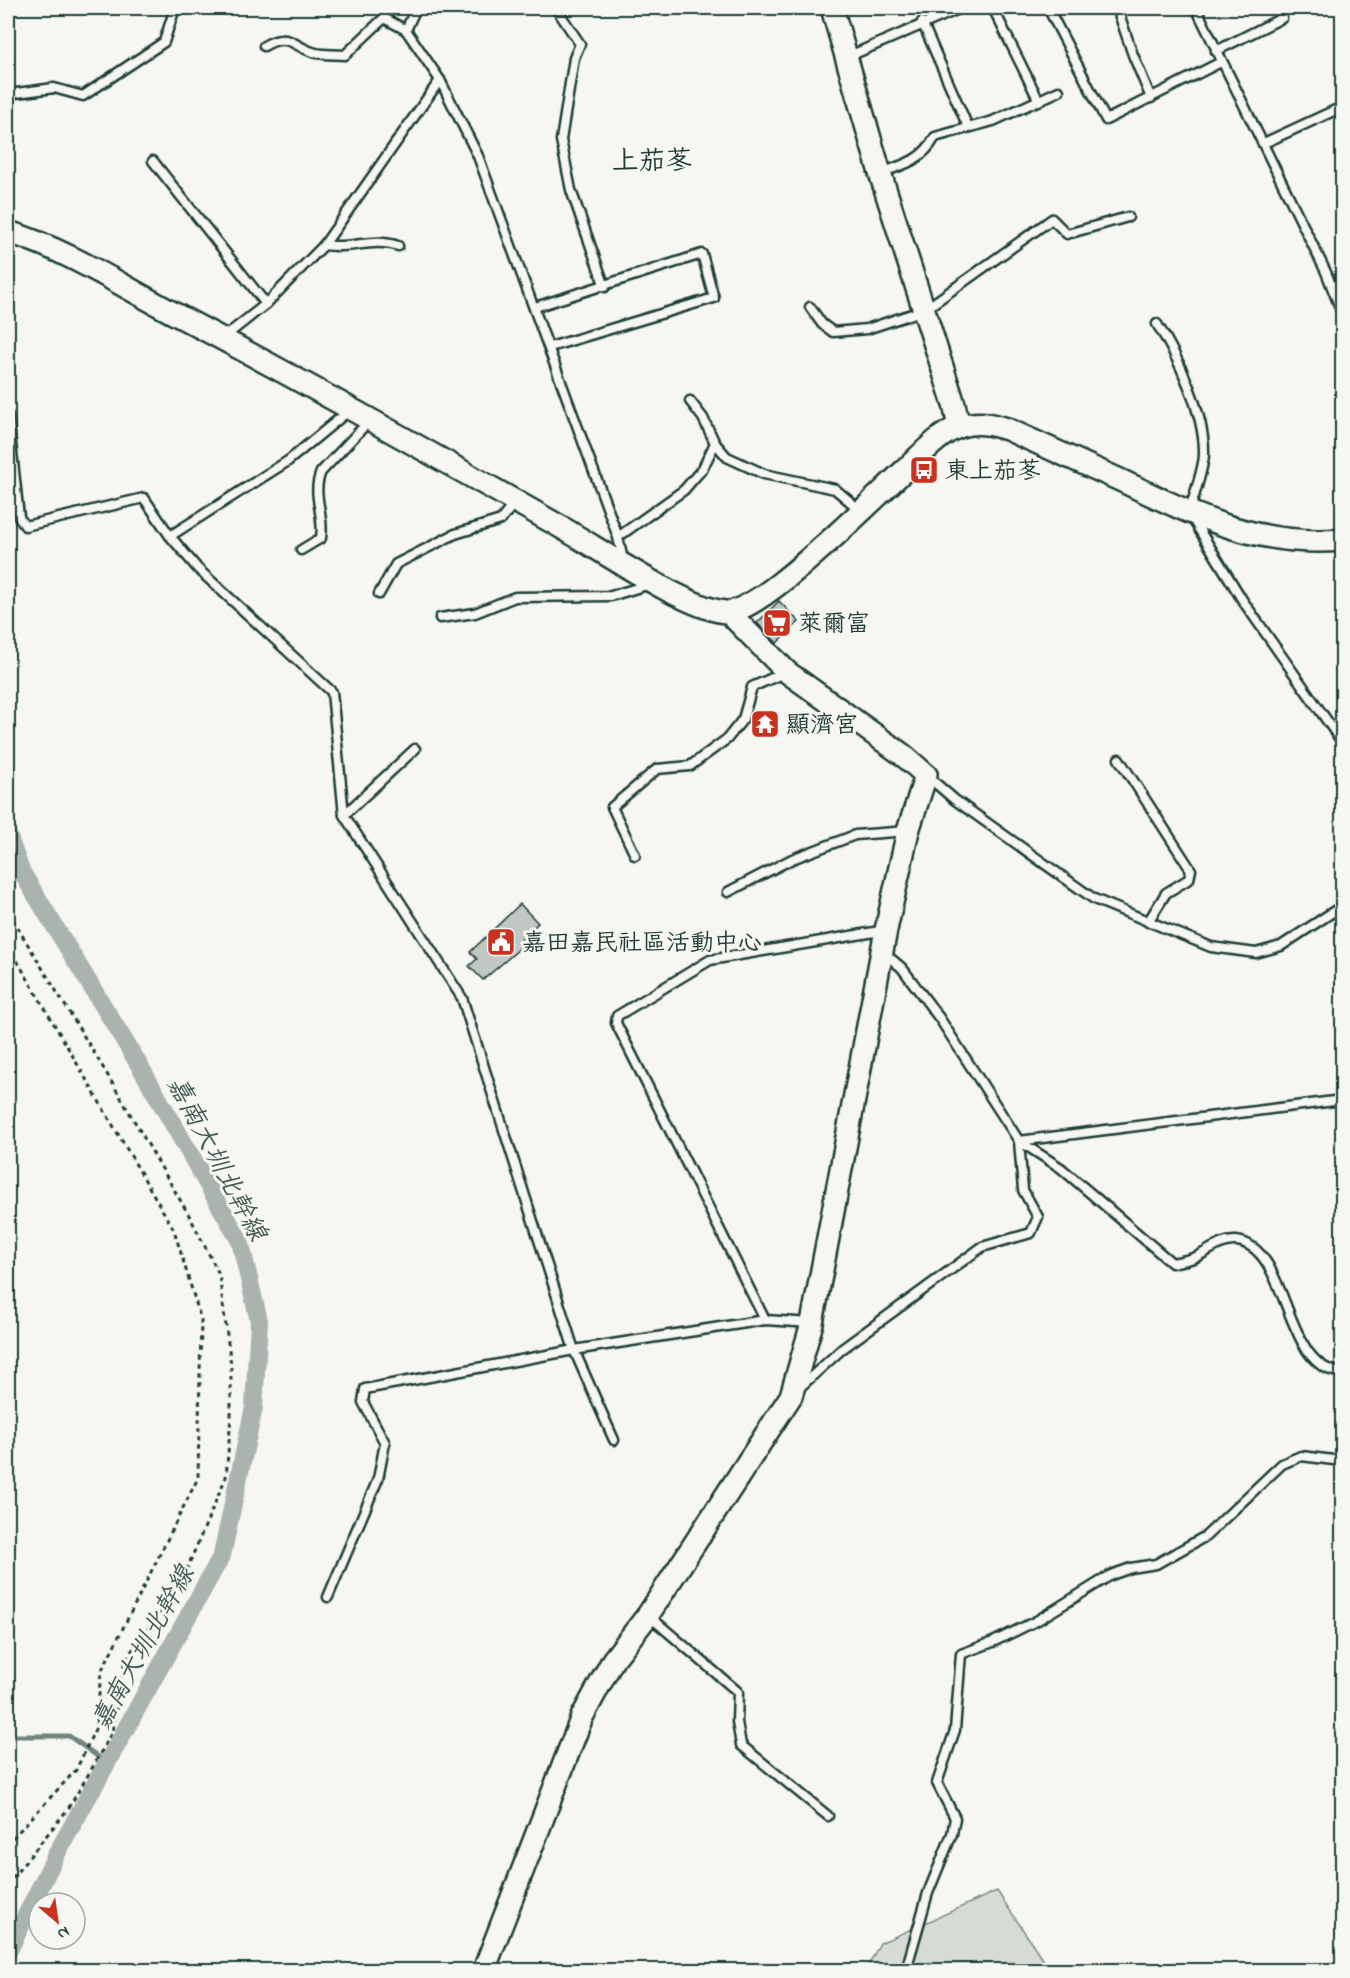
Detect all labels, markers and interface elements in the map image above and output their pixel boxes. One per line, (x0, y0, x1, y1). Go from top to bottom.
district label: 上茄苳 (612, 143, 693, 182)
bus stop icon: 東上茄苳 (908, 454, 940, 486)
place label: 東上茄苳 (945, 455, 1041, 490)
supermarket icon: 萊爾富 (761, 607, 793, 639)
place label: 萊爾富 (798, 608, 870, 643)
temple icon: 顯濟宮 (749, 708, 781, 740)
place label: 顯濟宮 (786, 709, 858, 744)
public building icon: 嘉田嘉民社區活動中心 (485, 926, 517, 958)
place label: 嘉田嘉民社區活動中心 (522, 927, 762, 962)
water label: 嘉南大圳北幹線 (156, 1070, 276, 1250)
water label: 嘉南大圳北幹線 (84, 1558, 206, 1737)
north arrow (27, 1891, 87, 1951)
text: N (53, 1919, 74, 1946)

